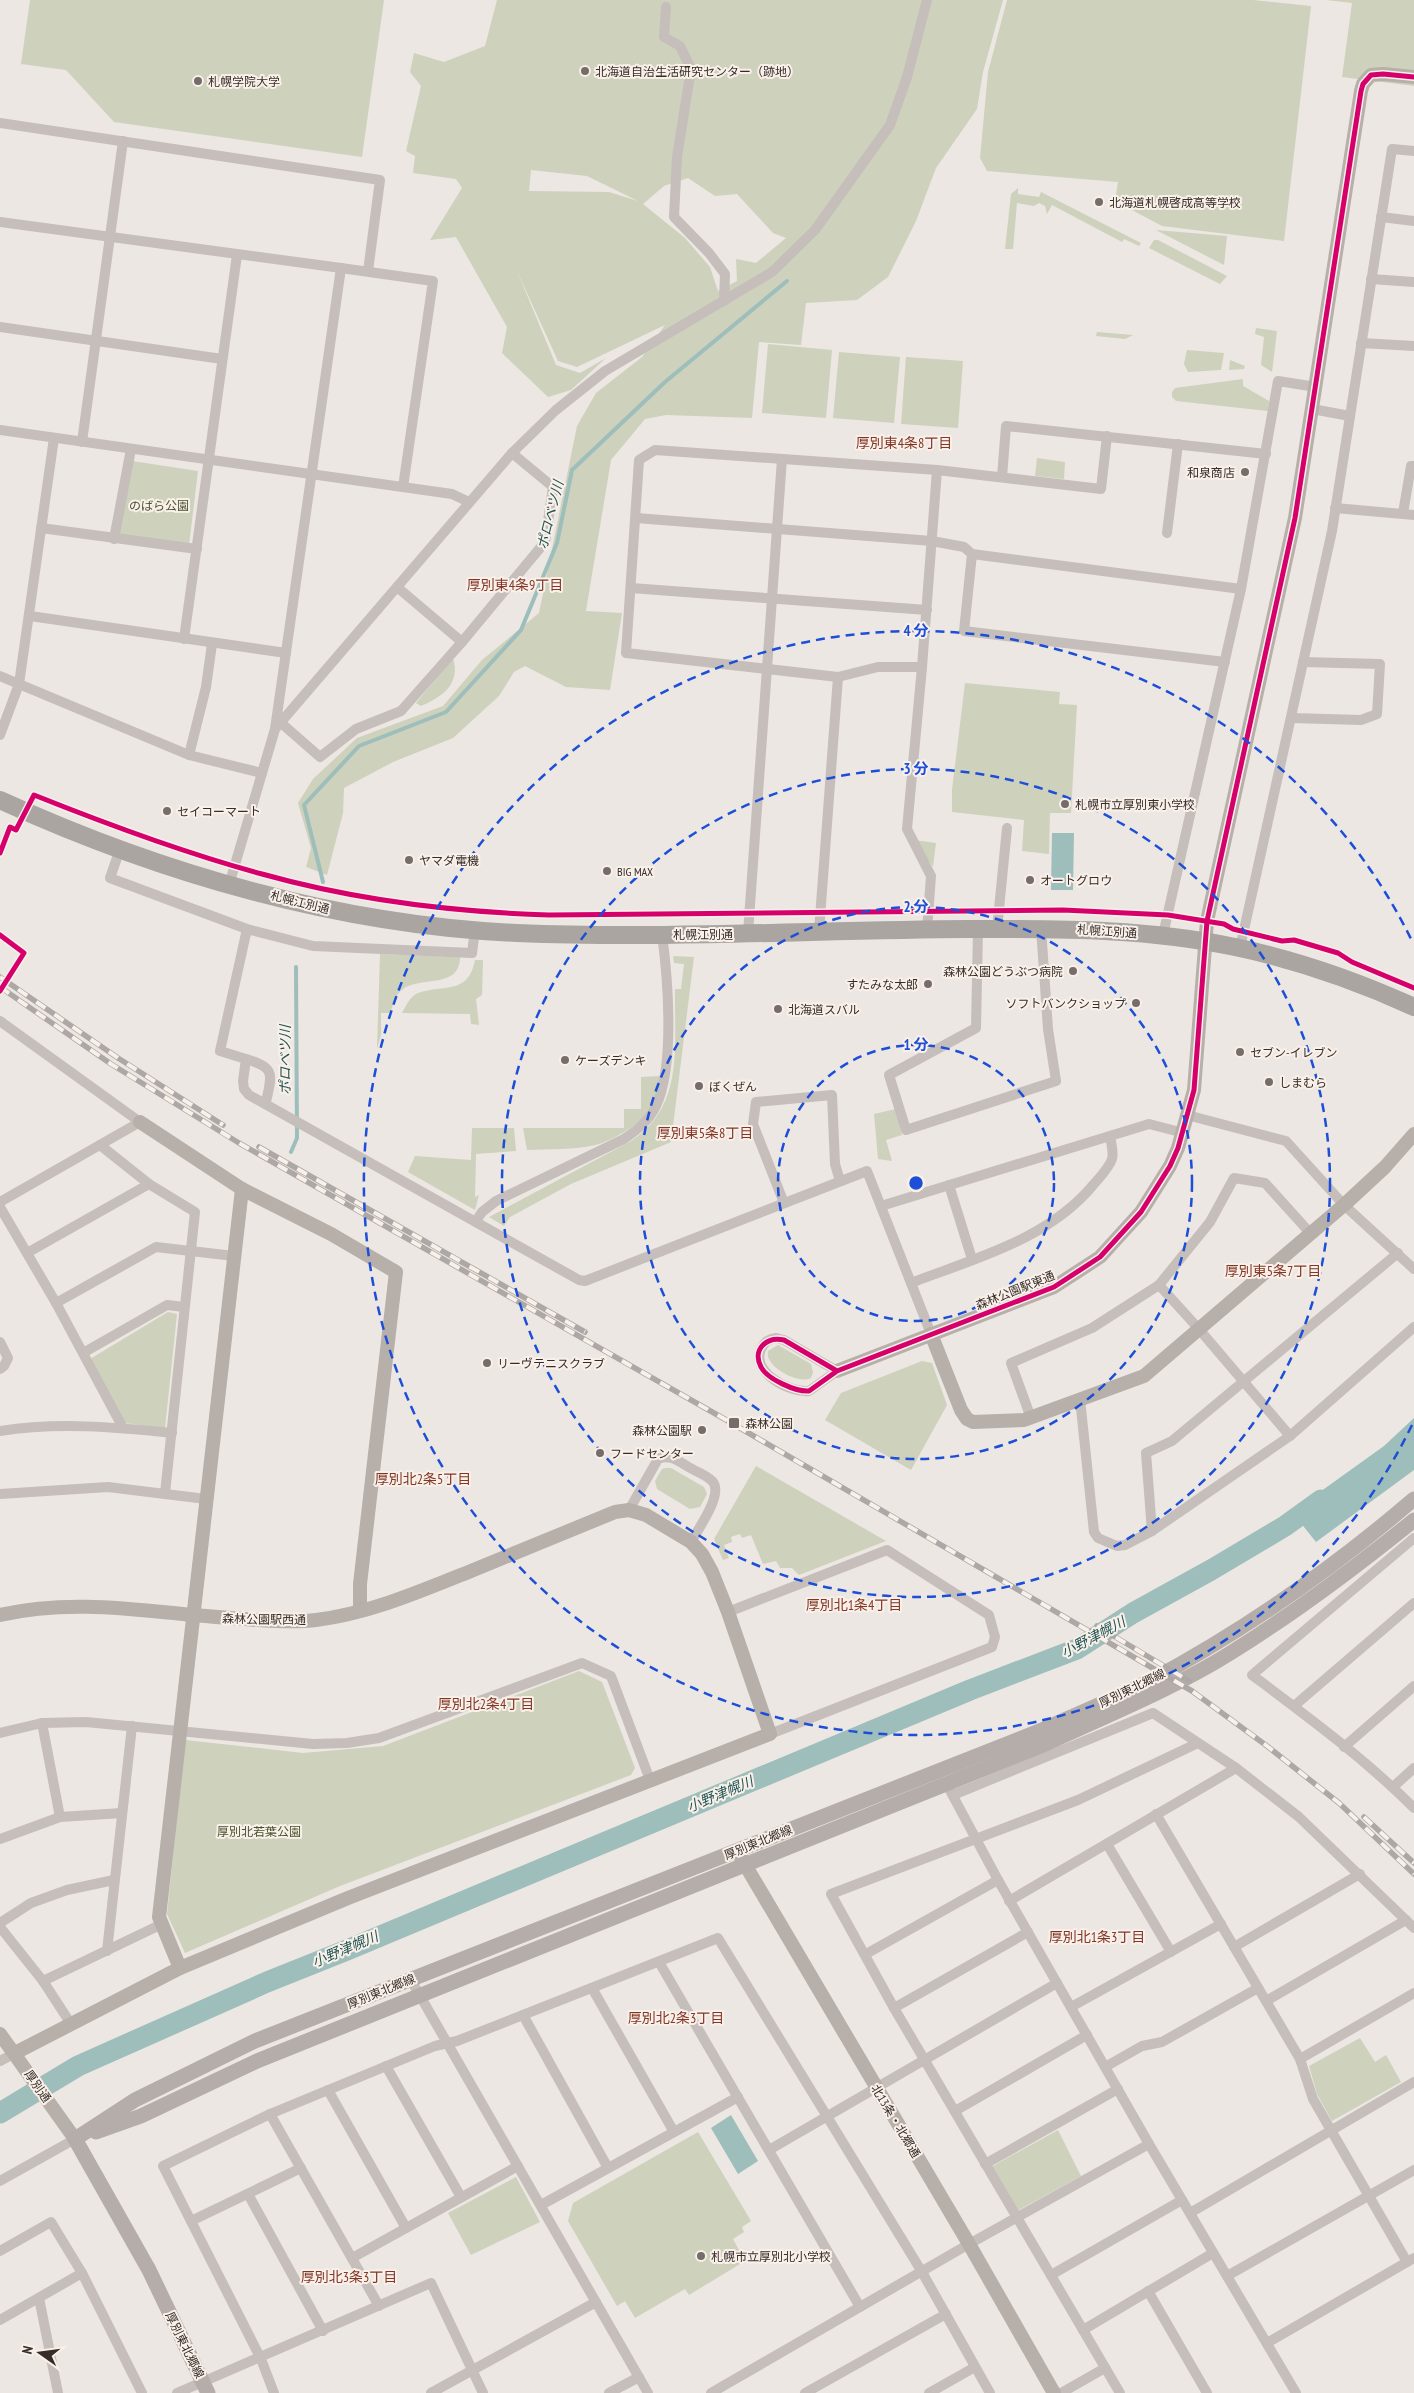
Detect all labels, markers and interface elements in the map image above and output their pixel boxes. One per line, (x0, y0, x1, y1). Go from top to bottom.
place label: 北海道自治生活研究センター（跡地） (595, 64, 799, 79)
marker: 北海道自治生活研究センター（跡地） (579, 65, 591, 77)
place label: 札幌学院大学 (208, 74, 280, 89)
marker: 札幌学院大学 (192, 75, 204, 87)
place label: 北海道札幌啓成高等学校 (1109, 195, 1241, 210)
marker: 北海道札幌啓成高等学校 (1093, 196, 1105, 208)
district label: 厚別東4条8丁目 (856, 434, 952, 452)
place label: 和泉商店 (1187, 465, 1235, 480)
marker: 和泉商店 (1239, 466, 1251, 478)
water label: ポロベツ川 (533, 477, 568, 551)
park label: のばら公園 (129, 498, 189, 513)
district label: 厚別東4条9丁目 (467, 576, 563, 594)
text: 4 分 (903, 621, 929, 640)
text: 3 分 (903, 759, 929, 778)
place label: 札幌市立厚別東小学校 (1075, 797, 1195, 812)
marker: 札幌市立厚別東小学校 (1059, 798, 1071, 810)
place label: セイコーマート (177, 804, 261, 819)
marker: セイコーマート (161, 805, 173, 817)
place label: ヤマダ電機 (419, 853, 479, 868)
marker: ヤマダ電機 (403, 854, 415, 866)
place label: BIG MAX (617, 864, 653, 879)
marker: BIG MAX (601, 865, 613, 877)
place label: オートグロウ (1040, 873, 1112, 888)
marker: オートグロウ (1024, 874, 1036, 886)
street label: 札幌江別通 (269, 887, 331, 917)
text: 2 分 (903, 897, 929, 916)
street label: 札幌江別通 (1077, 921, 1137, 941)
street label: 札幌江別通 (673, 927, 733, 942)
place label: 森林公園どうぶつ病院 (943, 964, 1063, 979)
marker: 森林公園どうぶつ病院 (1067, 965, 1079, 977)
place label: すたみな太郎 (846, 977, 918, 992)
marker: すたみな太郎 (922, 978, 934, 990)
place label: ソフトバンクショップ (1005, 996, 1126, 1011)
marker: ソフトバンクショップ (1130, 997, 1142, 1009)
place label: 北海道スバル (788, 1002, 860, 1017)
marker: 北海道スバル (772, 1003, 784, 1015)
water label: ポロベツ川 (276, 1023, 294, 1095)
text: 1 分 (903, 1035, 929, 1054)
place label: セブン-イレブン (1250, 1045, 1338, 1060)
marker: セブン-イレブン (1234, 1046, 1246, 1058)
place label: ケーズデンキ (575, 1053, 646, 1068)
marker: ケーズデンキ (559, 1054, 571, 1066)
place label: しまむら (1279, 1075, 1327, 1090)
marker: しまむら (1263, 1076, 1275, 1088)
place label: ぼくぜん (709, 1079, 757, 1094)
marker: ぼくぜん (693, 1080, 705, 1092)
district label: 厚別東5条8丁目 (657, 1124, 753, 1142)
centre of rings (907, 1174, 925, 1192)
district label: 厚別東5条7丁目 (1225, 1262, 1321, 1280)
street label: 森林公園駅東通 (973, 1267, 1057, 1313)
place label: リーヴテニスクラブ (497, 1356, 605, 1371)
marker: リーヴテニスクラブ (481, 1357, 493, 1369)
marker: 森林公園 (727, 1416, 741, 1430)
place label: 森林公園 (745, 1416, 793, 1431)
place label: 森林公園駅 (632, 1423, 692, 1438)
marker: 森林公園駅 (696, 1424, 708, 1436)
place label: フードセンター (610, 1446, 694, 1461)
marker: フードセンター (594, 1447, 606, 1459)
district label: 厚別北2条5丁目 (375, 1470, 471, 1488)
district label: 厚別北1条4丁目 (806, 1596, 902, 1614)
street label: 森林公園駅西通 (222, 1611, 306, 1627)
water label: 小野津幌川 (1058, 1612, 1130, 1661)
street label: 厚別東北郷線 (1096, 1665, 1168, 1711)
district label: 厚別北2条4丁目 (438, 1695, 534, 1713)
water label: 小野津幌川 (684, 1771, 758, 1816)
street label: 厚別東北郷線 (722, 1822, 794, 1862)
park label: 厚別北若葉公園 (217, 1824, 301, 1839)
water label: 小野津幌川 (309, 1926, 383, 1971)
district label: 厚別北1条3丁目 (1049, 1928, 1145, 1946)
street label: 厚別東北郷線 (345, 1971, 417, 2011)
district label: 厚別北2条3丁目 (628, 2009, 724, 2027)
street label: 厚別通 (22, 2067, 54, 2105)
street label: 北13条・北郷通 (868, 2082, 924, 2160)
place label: 札幌市立厚別北小学校 (711, 2249, 831, 2264)
marker: 札幌市立厚別北小学校 (695, 2250, 707, 2262)
district label: 厚別北3条3丁目 (301, 2268, 397, 2286)
street label: 厚別東北郷線 (162, 2309, 208, 2381)
north arrow (15, 2328, 65, 2378)
text: N (18, 2344, 37, 2356)

